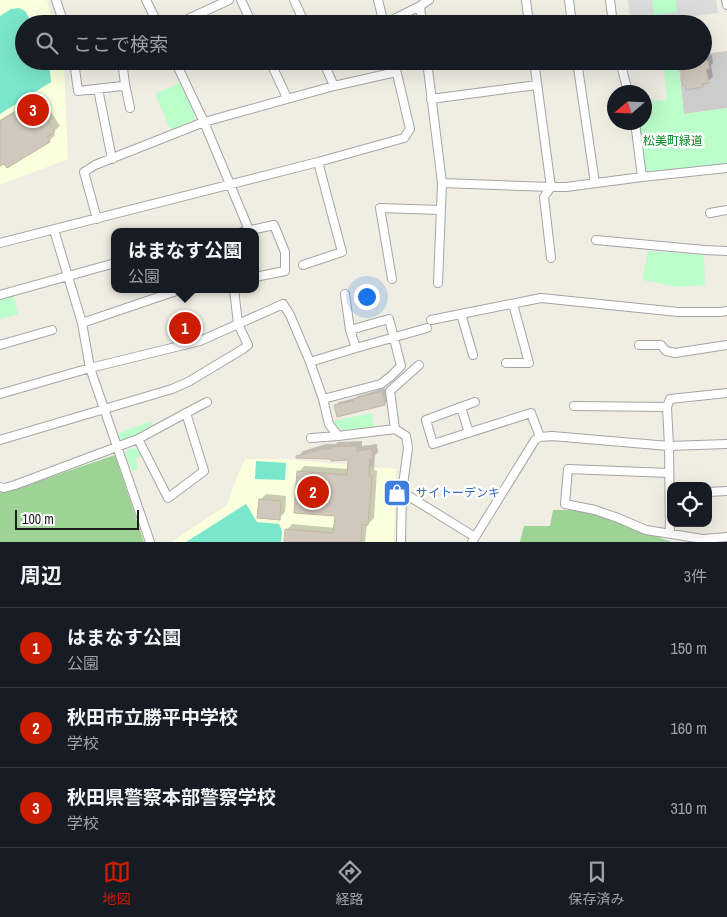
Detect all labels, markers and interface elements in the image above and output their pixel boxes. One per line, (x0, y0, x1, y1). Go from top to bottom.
search box (15, 15, 712, 70)
icon: search (33, 29, 61, 57)
text: ここで検索 (73, 31, 168, 57)
north arrow (607, 85, 652, 130)
pin: 3 (17, 91, 49, 129)
park label: 松美町緑道 (643, 133, 703, 149)
popup (111, 228, 259, 293)
text: はまなす公園 (128, 237, 242, 263)
text: 公園 (128, 265, 160, 287)
your location (354, 284, 380, 310)
pin: 1 (169, 309, 201, 347)
pin: 2 (297, 473, 329, 511)
shop icon: サイトーデンキ (382, 478, 412, 508)
map controls (667, 482, 712, 527)
button: locate (667, 482, 712, 527)
place label: サイトーデンキ (416, 485, 500, 501)
scale bar (15, 507, 139, 530)
text: 100 m (22, 510, 54, 528)
text: 周辺 (20, 561, 62, 590)
text: 3件 (684, 565, 707, 587)
text: はまなす公園 (67, 624, 181, 650)
text: 1 (32, 637, 40, 659)
text: 150 m (671, 637, 707, 659)
text: 公園 (67, 652, 99, 674)
text: 秋田市立勝平中学校 (67, 704, 238, 730)
text: 2 (32, 717, 40, 739)
text: 160 m (671, 717, 707, 739)
text: 学校 (67, 732, 99, 754)
text: 秋田県警察本部警察学校 (67, 784, 276, 810)
text: 3 (32, 797, 40, 819)
text: 310 m (671, 797, 707, 819)
text: 学校 (67, 812, 99, 834)
tab: 地図 (103, 858, 131, 908)
tab: 経路 (336, 858, 364, 908)
tab: 保存済み (569, 858, 625, 908)

